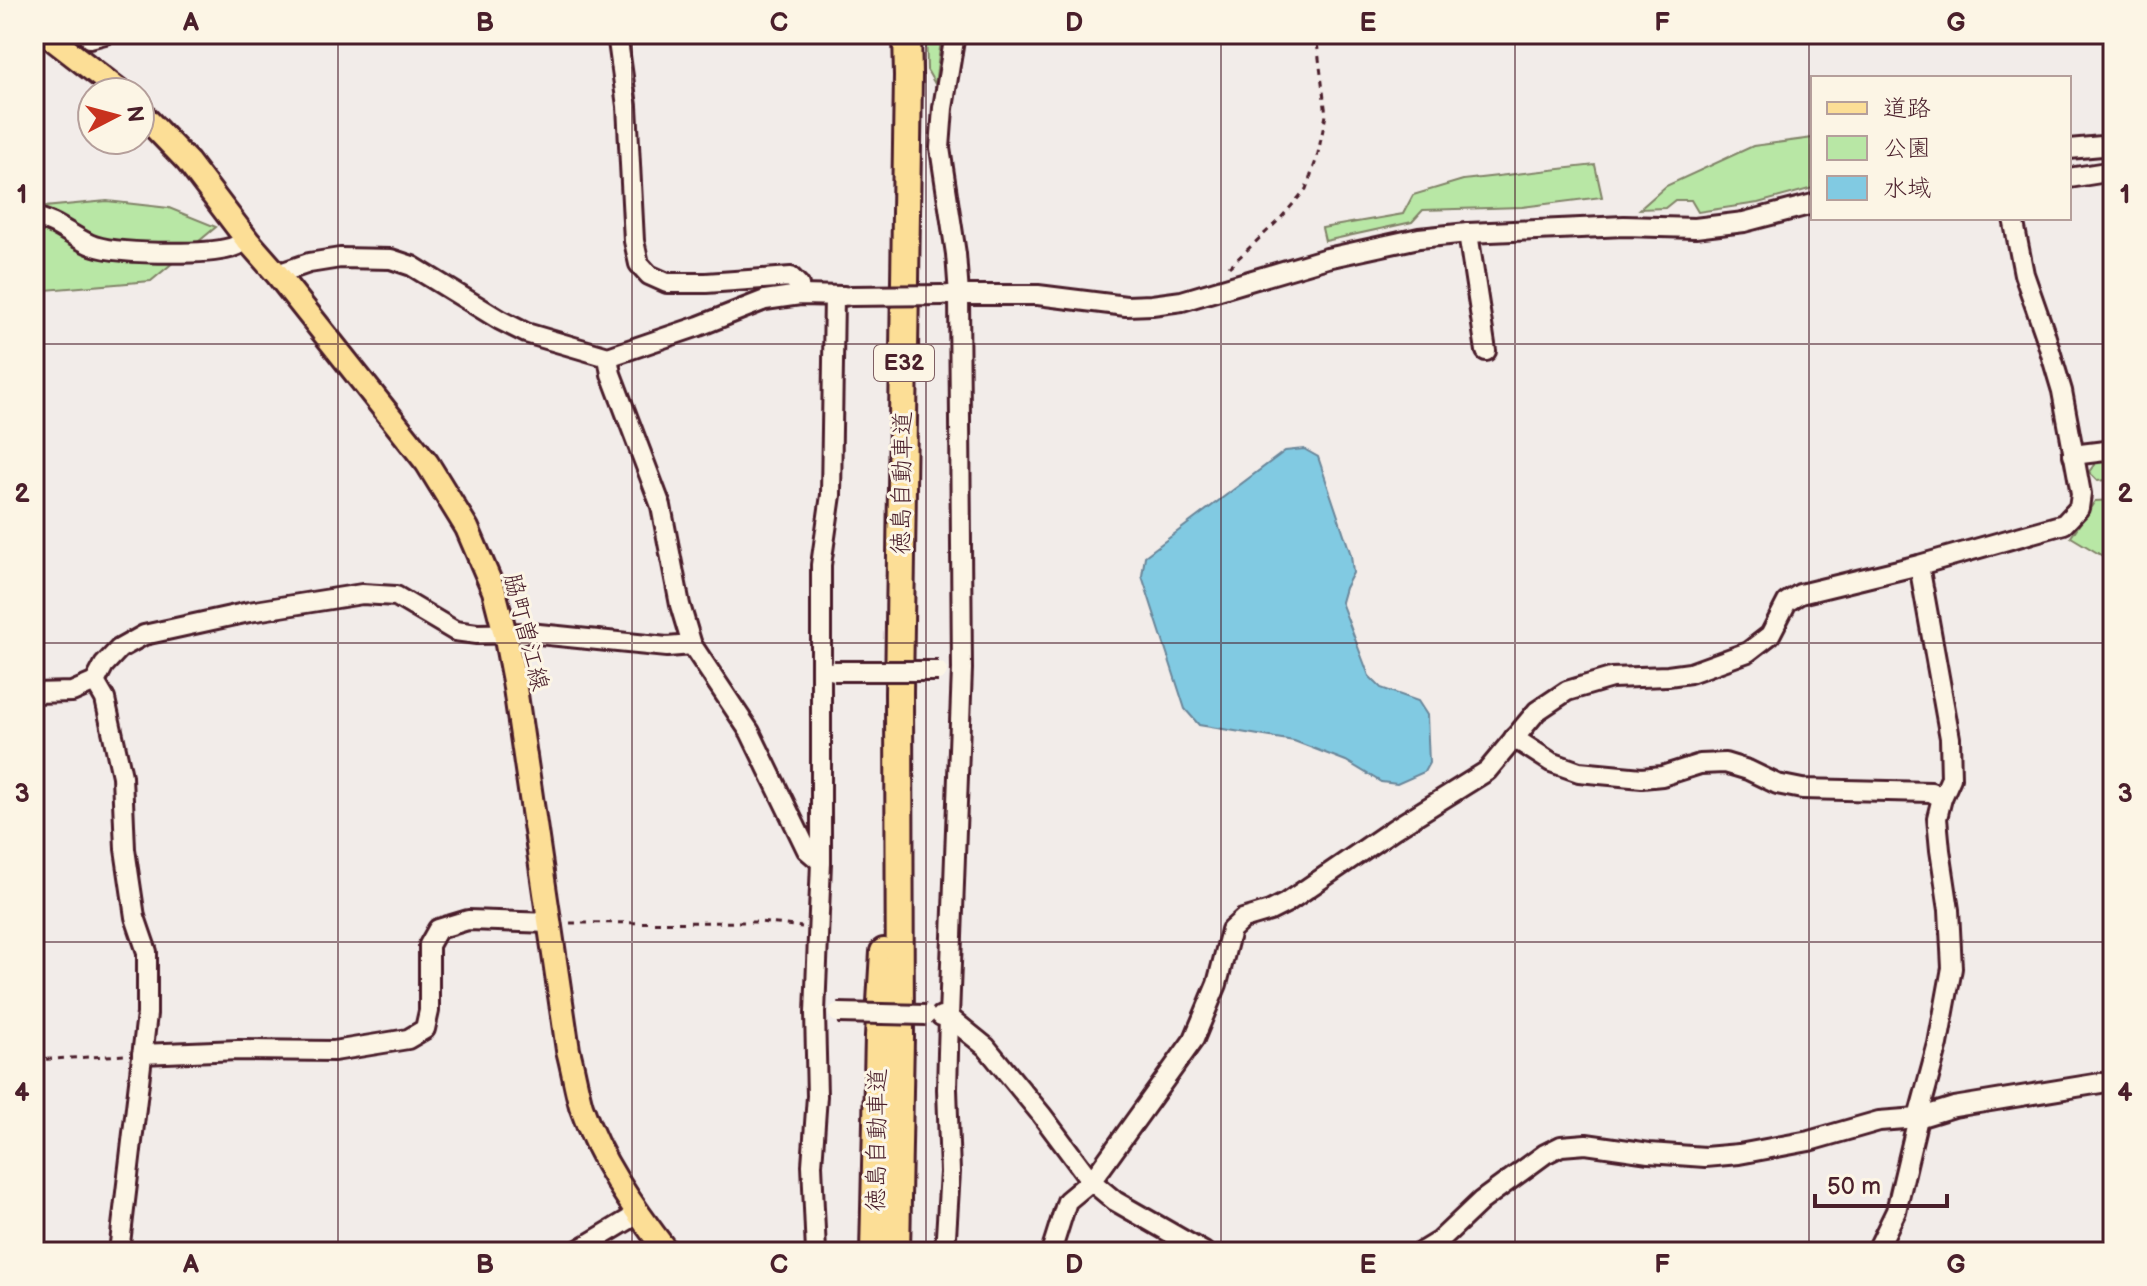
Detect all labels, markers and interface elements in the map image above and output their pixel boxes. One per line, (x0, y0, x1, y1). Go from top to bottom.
text: A (182, 8, 199, 39)
text: B (476, 8, 494, 39)
text: C (770, 8, 788, 39)
text: D (1065, 8, 1083, 39)
text: E (1360, 8, 1377, 39)
text: F (1654, 8, 1670, 39)
text: G (1946, 8, 1966, 39)
north arrow (76, 76, 156, 156)
legend (1811, 76, 2071, 220)
text: 道路 (1883, 94, 1931, 123)
text: N (120, 104, 149, 124)
text: 公園 (1883, 134, 1931, 163)
text: 水域 (1883, 174, 1931, 203)
text: 1 (17, 180, 27, 211)
text: 1 (2120, 180, 2130, 211)
road number: E32 (874, 345, 934, 381)
street label: 徳島自動車道 (886, 411, 918, 555)
text: 2 (14, 479, 30, 510)
text: 2 (2117, 479, 2133, 510)
street label: 脇町曽江線 (497, 570, 555, 694)
text: 3 (14, 779, 30, 810)
text: 3 (2117, 779, 2133, 810)
street label: 徳島自動車道 (861, 1068, 893, 1212)
text: 4 (14, 1078, 30, 1109)
text: 4 (2117, 1078, 2133, 1109)
scale bar (1815, 1158, 1947, 1208)
text: 50 m (1827, 1172, 1881, 1201)
text: A (182, 1250, 199, 1281)
text: B (476, 1250, 494, 1281)
text: C (770, 1250, 788, 1281)
text: D (1065, 1250, 1083, 1281)
text: E (1360, 1250, 1377, 1281)
text: F (1654, 1250, 1670, 1281)
text: G (1946, 1250, 1966, 1281)

